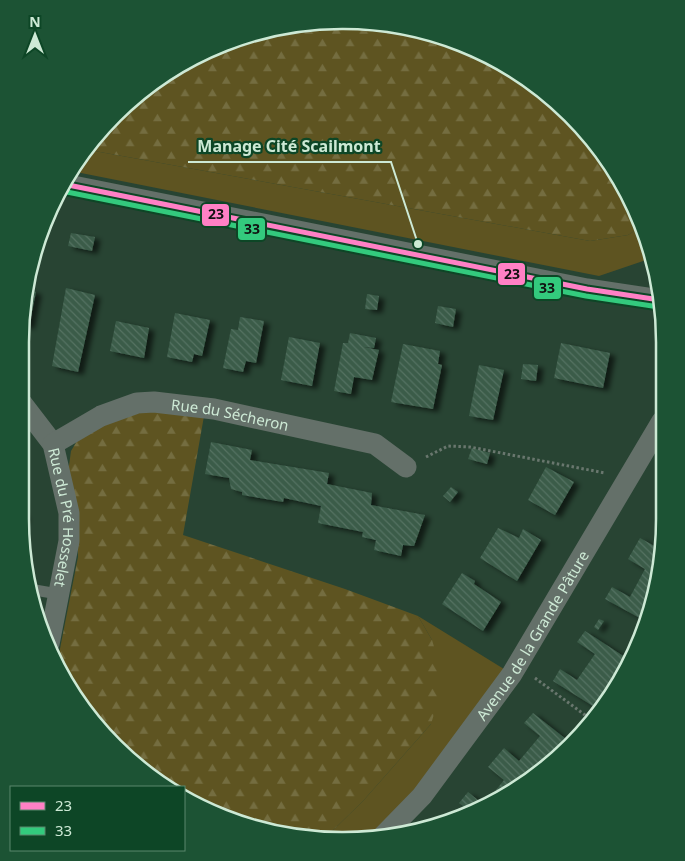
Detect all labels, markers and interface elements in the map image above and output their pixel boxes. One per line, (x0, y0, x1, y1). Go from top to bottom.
north arrow (10, 10, 60, 60)
text: N (29, 12, 41, 31)
callout: Manage Cité Scailmont (188, 131, 391, 162)
text: Manage Cité Scailmont (197, 135, 381, 157)
line badge: 23 (201, 203, 230, 227)
text: 23 (208, 204, 224, 223)
line badge: 33 (237, 217, 266, 241)
text: 33 (244, 219, 260, 238)
line badge: 23 (497, 262, 526, 286)
text: 23 (504, 264, 520, 283)
line badge: 33 (533, 276, 562, 300)
text: 33 (539, 278, 555, 297)
street label: Rue du Sécheron (170, 394, 291, 435)
street label: Rue du Pré Hosselet (44, 446, 79, 589)
street label: Avenue de la Grande Pâture (471, 547, 593, 724)
legend (10, 786, 185, 851)
text: 23 (55, 795, 72, 815)
text: 33 (55, 820, 72, 840)

